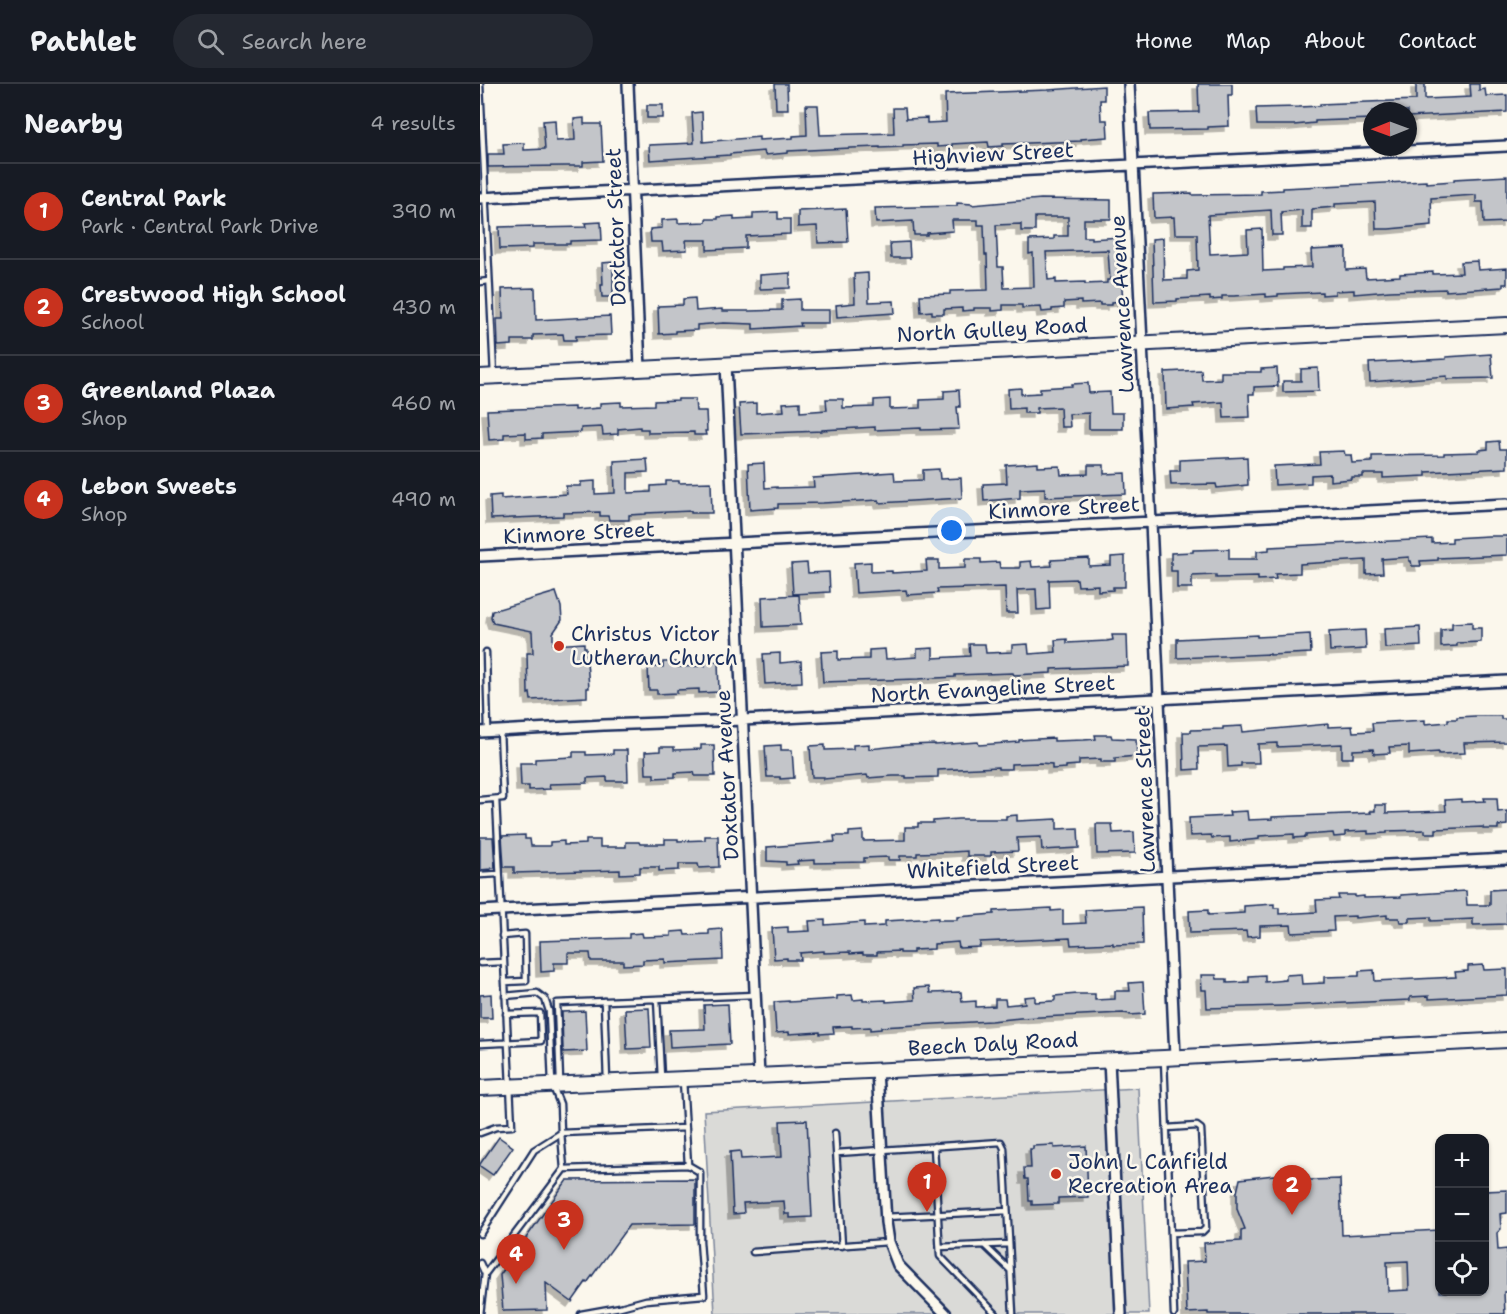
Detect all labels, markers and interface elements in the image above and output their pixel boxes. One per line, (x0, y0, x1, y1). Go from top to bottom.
search box (173, 14, 593, 68)
text: Pathlet (30, 22, 137, 60)
icon: search (194, 25, 227, 58)
text: Search here (242, 27, 367, 56)
text: Home (1135, 27, 1193, 55)
text: Map (1226, 27, 1271, 55)
text: About (1304, 27, 1365, 55)
text: Contact (1398, 27, 1477, 55)
north arrow (1363, 102, 1417, 156)
text: Nearby (24, 106, 123, 141)
text: 4 results (370, 110, 456, 136)
street label: Highview Street (912, 136, 1074, 172)
street label: Doxtator Street (599, 147, 633, 307)
text: Central Park (81, 184, 227, 213)
text: 1 (39, 198, 48, 224)
text: 390 m (391, 198, 456, 224)
text: Park · Central Park Drive (81, 213, 319, 239)
street label: Lawrence Avenue (1103, 214, 1141, 394)
text: Crestwood High School (81, 280, 346, 309)
text: 2 (37, 294, 51, 320)
text: 430 m (392, 294, 456, 320)
text: School (81, 309, 144, 335)
street label: North Gulley Road (896, 311, 1088, 349)
text: Greenland Plaza (81, 376, 275, 405)
text: 3 (37, 390, 51, 416)
text: 460 m (391, 390, 456, 416)
text: Shop (81, 405, 128, 431)
text: Lebon Sweets (81, 472, 237, 501)
text: 4 (37, 486, 51, 512)
text: 490 m (391, 486, 456, 512)
street label: Kinmore Street (987, 490, 1141, 526)
text: Shop (81, 501, 128, 527)
street label: Kinmore Street (502, 515, 656, 551)
your location (937, 516, 966, 545)
place label: Christus Victor Lutheran Church (571, 620, 738, 672)
marker: Christus Victor Lutheran Church (552, 639, 566, 653)
street label: North Evangeline Street (870, 669, 1116, 709)
street label: Doxtator Avenue (709, 689, 745, 861)
street label: Lawrence Street (1128, 706, 1162, 874)
street label: Whitefield Street (906, 849, 1080, 885)
street label: Beech Daly Road (907, 1026, 1079, 1062)
map controls (1435, 1134, 1489, 1296)
button: + (1435, 1134, 1489, 1188)
place label: John L Canfield Recreation Area (1068, 1148, 1233, 1200)
pin: 1 (908, 1162, 946, 1212)
pin: 2 (1272, 1166, 1312, 1215)
marker: John L Canfield Recreation Area (1049, 1167, 1063, 1181)
button: − (1435, 1188, 1489, 1242)
pin: 3 (544, 1200, 584, 1250)
pin: 4 (496, 1234, 536, 1284)
button: locate (1435, 1242, 1489, 1296)

